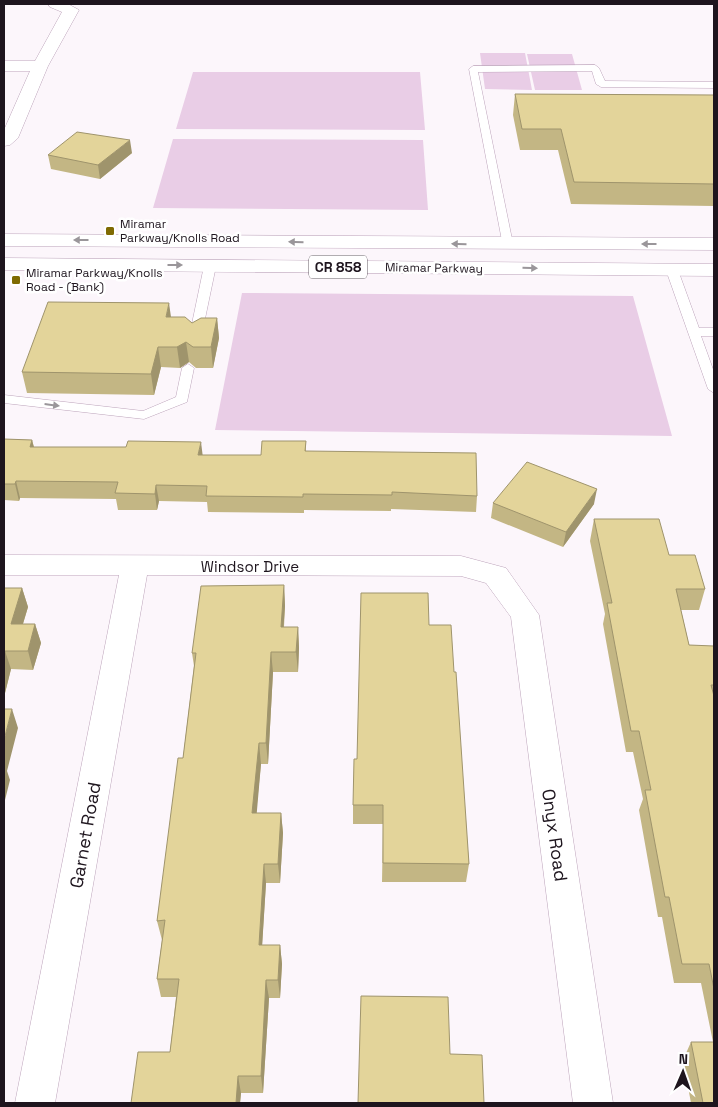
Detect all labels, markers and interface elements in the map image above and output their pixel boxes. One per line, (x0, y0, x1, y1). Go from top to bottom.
place label: Miramar Parkway/Knolls Road (120, 216, 240, 246)
marker: Miramar Parkway/Knolls Road (104, 225, 116, 237)
one-way arrow (73, 236, 89, 244)
one-way arrow (288, 238, 304, 246)
one-way arrow (450, 240, 466, 248)
one-way arrow (641, 240, 657, 248)
road number: CR 858 (309, 256, 367, 278)
street label: Miramar Parkway (385, 259, 483, 277)
one-way arrow (167, 261, 183, 269)
place label: Miramar Parkway/Knolls Road - (Bank) (26, 265, 163, 295)
one-way arrow (522, 265, 538, 273)
marker: Miramar Parkway/Knolls Road - (Bank) (10, 274, 22, 286)
one-way arrow (45, 401, 61, 409)
street label: Windsor Drive (201, 557, 299, 576)
street label: Garnet Road (64, 780, 106, 890)
street label: Onyx Road (537, 787, 573, 883)
north arrow (658, 1047, 708, 1097)
text: N (678, 1050, 688, 1068)

